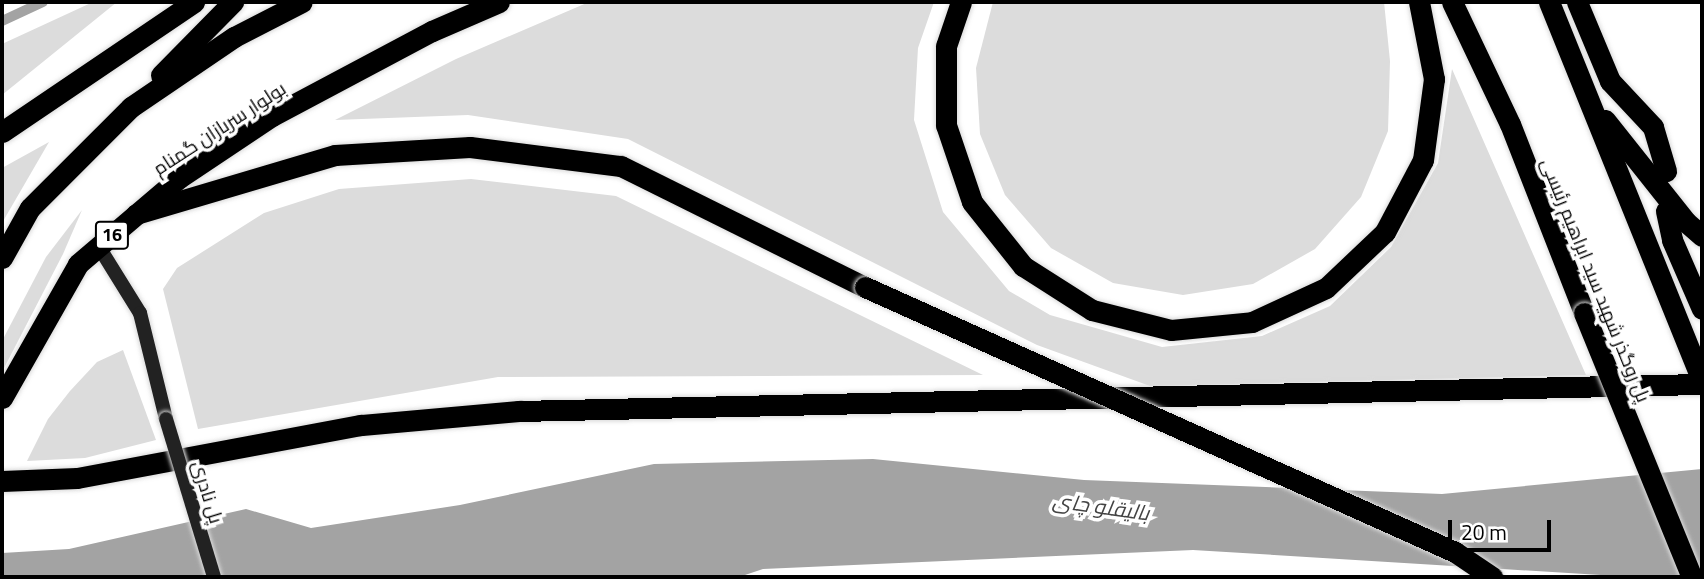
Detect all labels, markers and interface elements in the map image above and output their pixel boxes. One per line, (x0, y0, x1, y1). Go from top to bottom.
street label: بولوار سربازان گمنام (148, 77, 290, 179)
street label: پل روگذر شهید سید ابراهیم رئیسی (1537, 155, 1655, 405)
road number: 16 (94, 220, 130, 249)
street label: پل نادری (188, 458, 228, 526)
water label: بالیقلو چای (1051, 487, 1151, 525)
scale bar (1452, 505, 1555, 550)
text: 20 m (1461, 516, 1507, 548)

